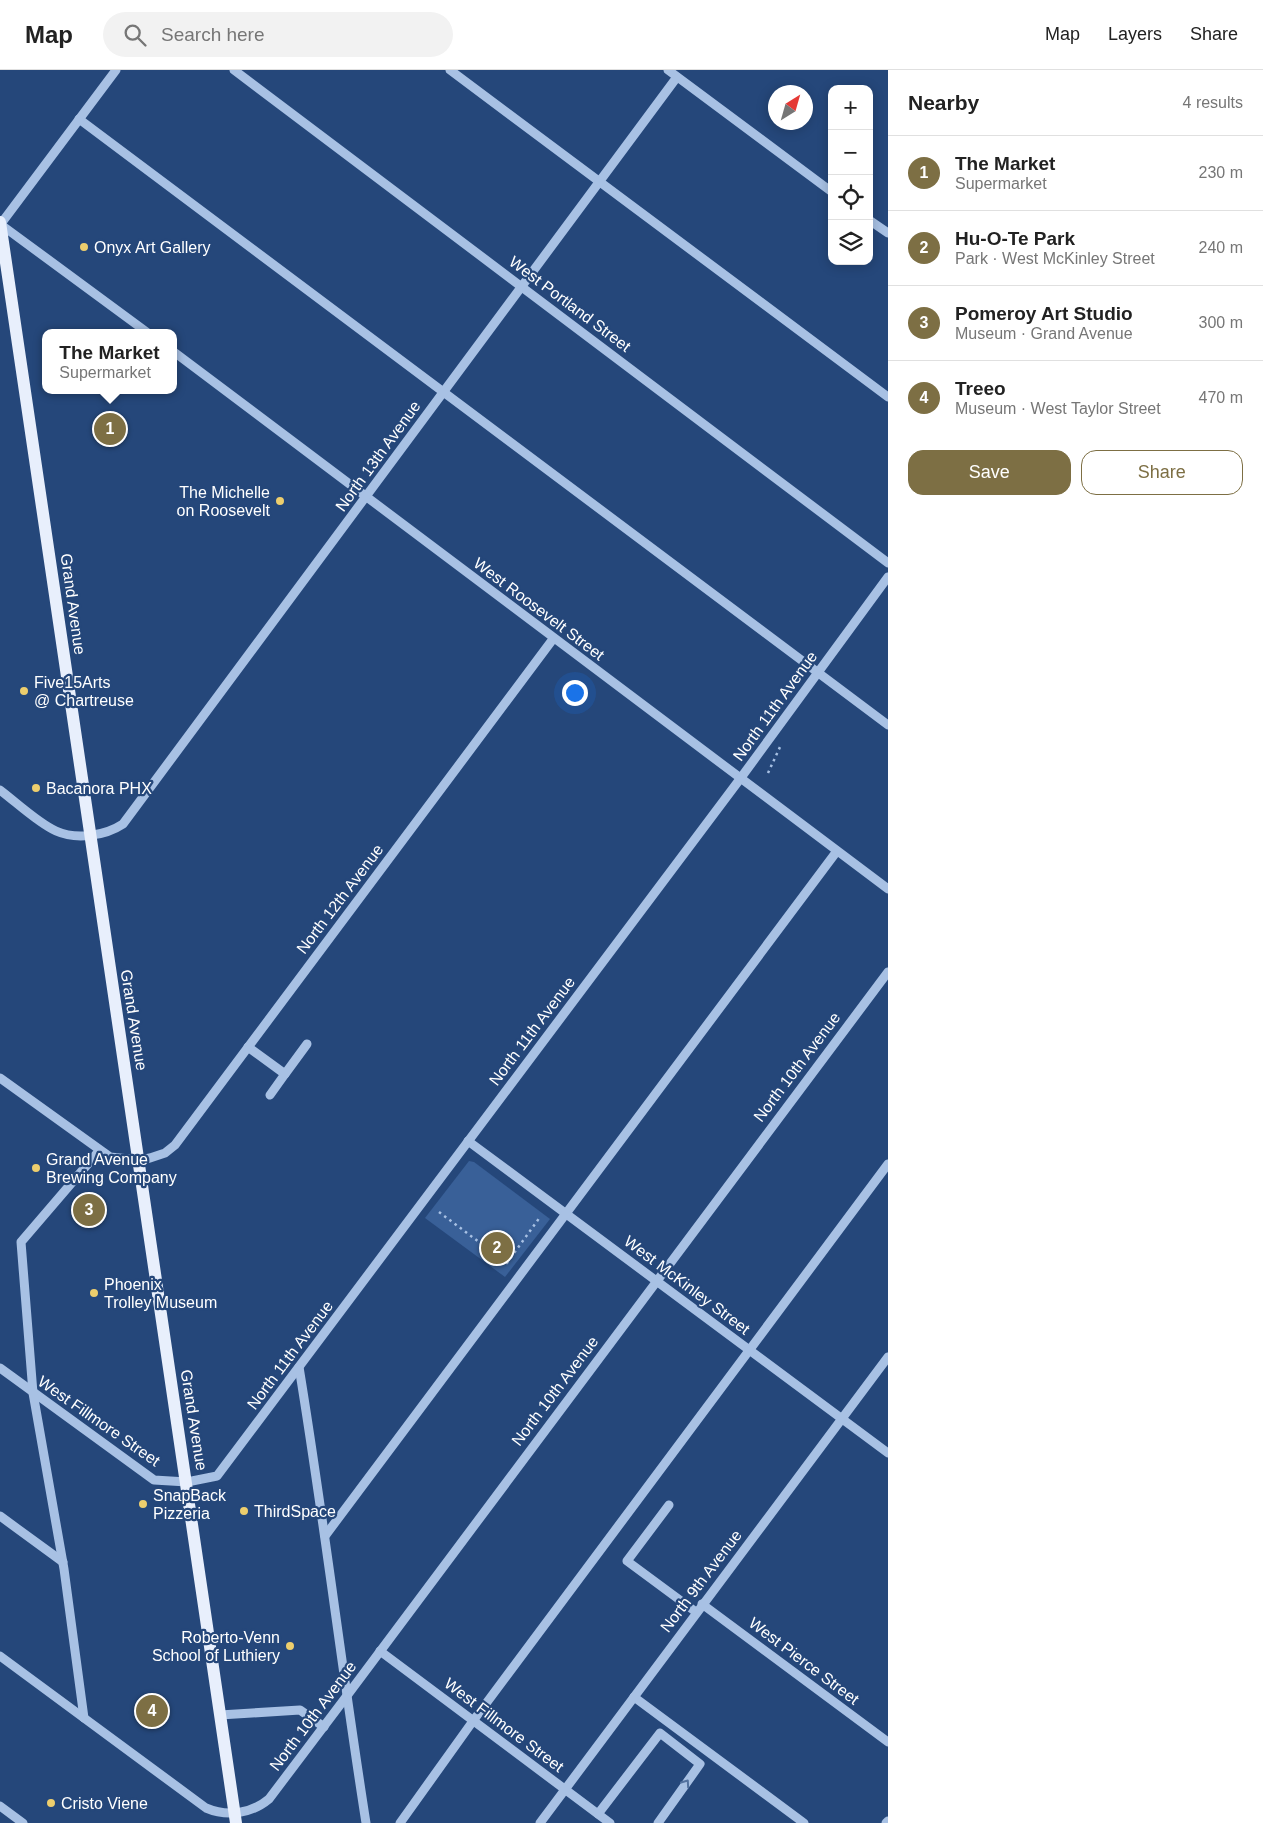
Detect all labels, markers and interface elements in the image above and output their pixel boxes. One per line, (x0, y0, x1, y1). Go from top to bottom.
search box (103, 12, 453, 57)
text: Map (25, 21, 73, 48)
icon: search (121, 21, 149, 49)
text: Search here (161, 24, 265, 45)
text: Map (1045, 24, 1080, 44)
text: Layers (1108, 24, 1162, 44)
text: Share (1190, 24, 1238, 44)
north arrow (768, 85, 813, 130)
map controls (828, 85, 873, 265)
button: + (828, 85, 873, 130)
text: Nearby (908, 91, 979, 114)
text: 4 results (1183, 94, 1243, 111)
button: − (828, 130, 873, 175)
text: The Market (955, 153, 1055, 174)
text: 1 (920, 164, 928, 181)
text: 230 m (1199, 164, 1243, 181)
button: locate (828, 175, 873, 220)
text: Supermarket (955, 175, 1047, 192)
button: layers (828, 220, 873, 265)
text: Hu-O-Te Park (955, 228, 1075, 249)
place label: Onyx Art Gallery (94, 239, 210, 256)
text: 2 (920, 239, 928, 256)
text: 240 m (1199, 239, 1243, 256)
marker: Onyx Art Gallery (78, 241, 90, 253)
text: Park · West McKinley Street (955, 250, 1155, 267)
street label: West Portland Street (506, 253, 634, 355)
text: Pomeroy Art Studio (955, 303, 1133, 324)
text: 3 (920, 314, 928, 331)
text: 300 m (1199, 314, 1243, 331)
text: Museum · Grand Avenue (955, 325, 1133, 342)
popup (42, 329, 177, 394)
text: The Market (59, 342, 160, 363)
text: Supermarket (59, 364, 151, 381)
text: Treeo (955, 378, 1006, 399)
text: 4 (920, 389, 928, 406)
text: 470 m (1199, 389, 1243, 406)
street label: North 13th Avenue (332, 397, 424, 514)
text: Museum · West Taylor Street (955, 400, 1161, 417)
pin: 1 (94, 410, 126, 448)
button: Save (908, 450, 1071, 495)
button: Share (1081, 450, 1243, 495)
place label: The Michelle on Roosevelt (177, 484, 271, 519)
marker: The Michelle on Roosevelt (274, 495, 286, 507)
street label: Grand Avenue (57, 552, 89, 656)
street label: West Roosevelt Street (470, 554, 608, 664)
street label: North 11th Avenue (730, 648, 820, 764)
place label: Five15Arts @ Chartreuse (34, 674, 134, 709)
your location (562, 680, 588, 706)
marker: Five15Arts @ Chartreuse (18, 685, 30, 697)
place label: Bacanora PHX (46, 780, 152, 797)
marker: Bacanora PHX (30, 782, 42, 794)
street label: North 12th Avenue (293, 841, 387, 957)
street label: Grand Avenue (118, 968, 150, 1072)
street label: North 11th Avenue (486, 973, 578, 1088)
street label: North 10th Avenue (750, 1009, 844, 1125)
place label: Grand Avenue Brewing Company (46, 1151, 177, 1186)
marker: Grand Avenue Brewing Company (30, 1162, 42, 1174)
pin: 3 (73, 1191, 105, 1229)
pin: 2 (481, 1229, 513, 1267)
street label: West McKinley Street (621, 1232, 754, 1338)
place label: Phoenix Trolley Museum (104, 1276, 217, 1311)
marker: Phoenix Trolley Museum (88, 1287, 100, 1299)
street label: North 11th Avenue (244, 1297, 336, 1412)
street label: North 10th Avenue (508, 1333, 602, 1449)
street label: Grand Avenue (178, 1368, 210, 1472)
street label: West Fillmore Street (35, 1373, 164, 1470)
place label: SnapBack Pizzeria (153, 1487, 227, 1522)
marker: SnapBack Pizzeria (137, 1498, 149, 1510)
place label: ThirdSpace (254, 1503, 336, 1520)
marker: ThirdSpace (238, 1505, 250, 1517)
street label: North 9th Avenue (657, 1527, 745, 1635)
street label: West Pierce Street (746, 1614, 863, 1708)
place label: Roberto-Venn School of Luthiery (152, 1629, 280, 1664)
marker: Roberto-Venn School of Luthiery (284, 1640, 296, 1652)
street label: North 10th Avenue (266, 1658, 360, 1774)
street label: West Fillmore Street (441, 1675, 567, 1776)
pin: 4 (136, 1692, 168, 1730)
one-way arrow (680, 1779, 689, 1789)
place label: Cristo Viene (61, 1795, 148, 1812)
marker: Cristo Viene (45, 1797, 57, 1809)

